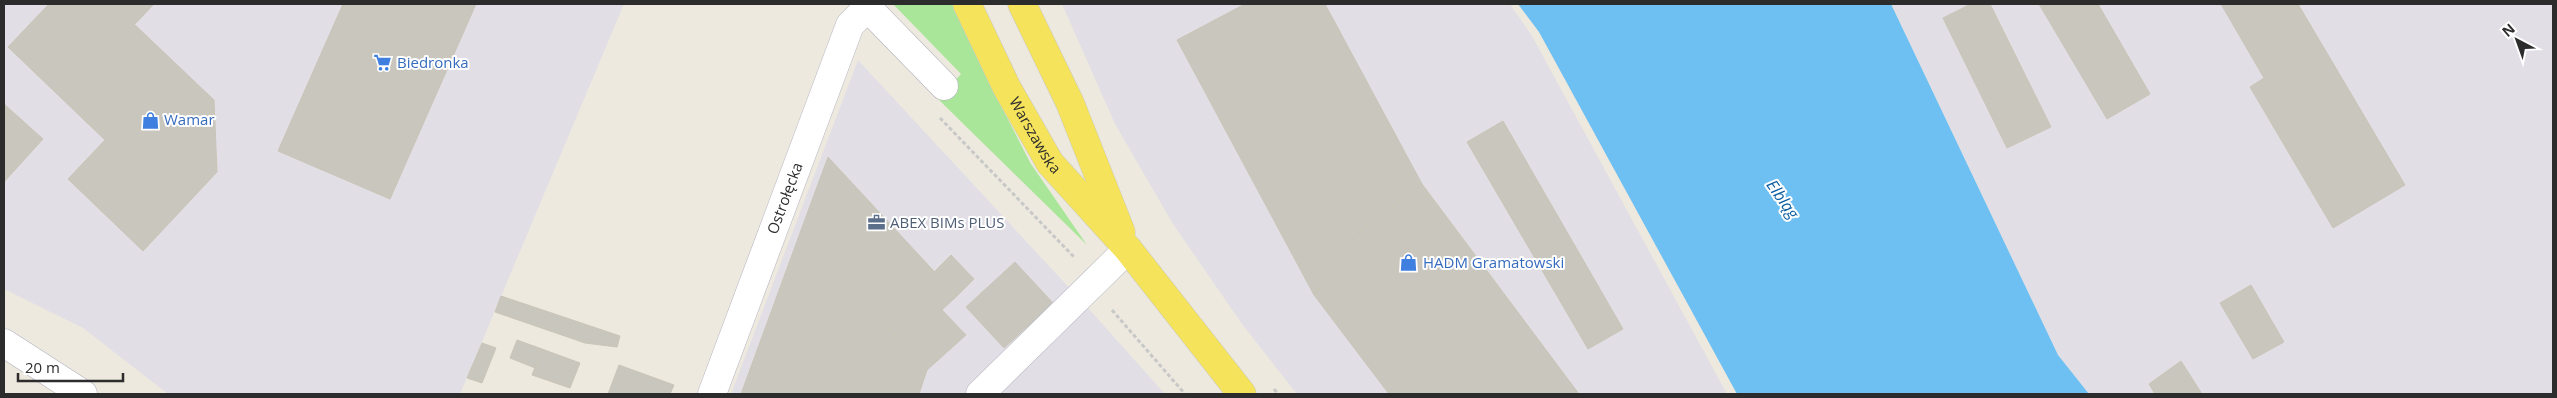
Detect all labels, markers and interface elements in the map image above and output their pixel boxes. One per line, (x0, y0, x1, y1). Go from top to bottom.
north arrow (2492, 15, 2542, 65)
text: N (2498, 19, 2519, 41)
place label: Biedronka (397, 52, 469, 72)
supermarket icon: Biedronka (373, 53, 393, 73)
street label: Warszawska (1005, 93, 1066, 178)
place label: Wamar (164, 109, 215, 129)
shop icon: Wamar (140, 110, 160, 130)
street label: Ostrołęcka (762, 159, 807, 237)
water label: Elbląg (1762, 175, 1805, 223)
place label: ABEX BIMs PLUS (890, 212, 1005, 232)
office icon: ABEX BIMs PLUS (866, 213, 886, 233)
place label: HADM Gramatowski (1423, 252, 1564, 272)
shop icon: HADM Gramatowski (1399, 253, 1419, 273)
scale bar (18, 350, 122, 382)
text: 20 m (25, 357, 60, 377)

